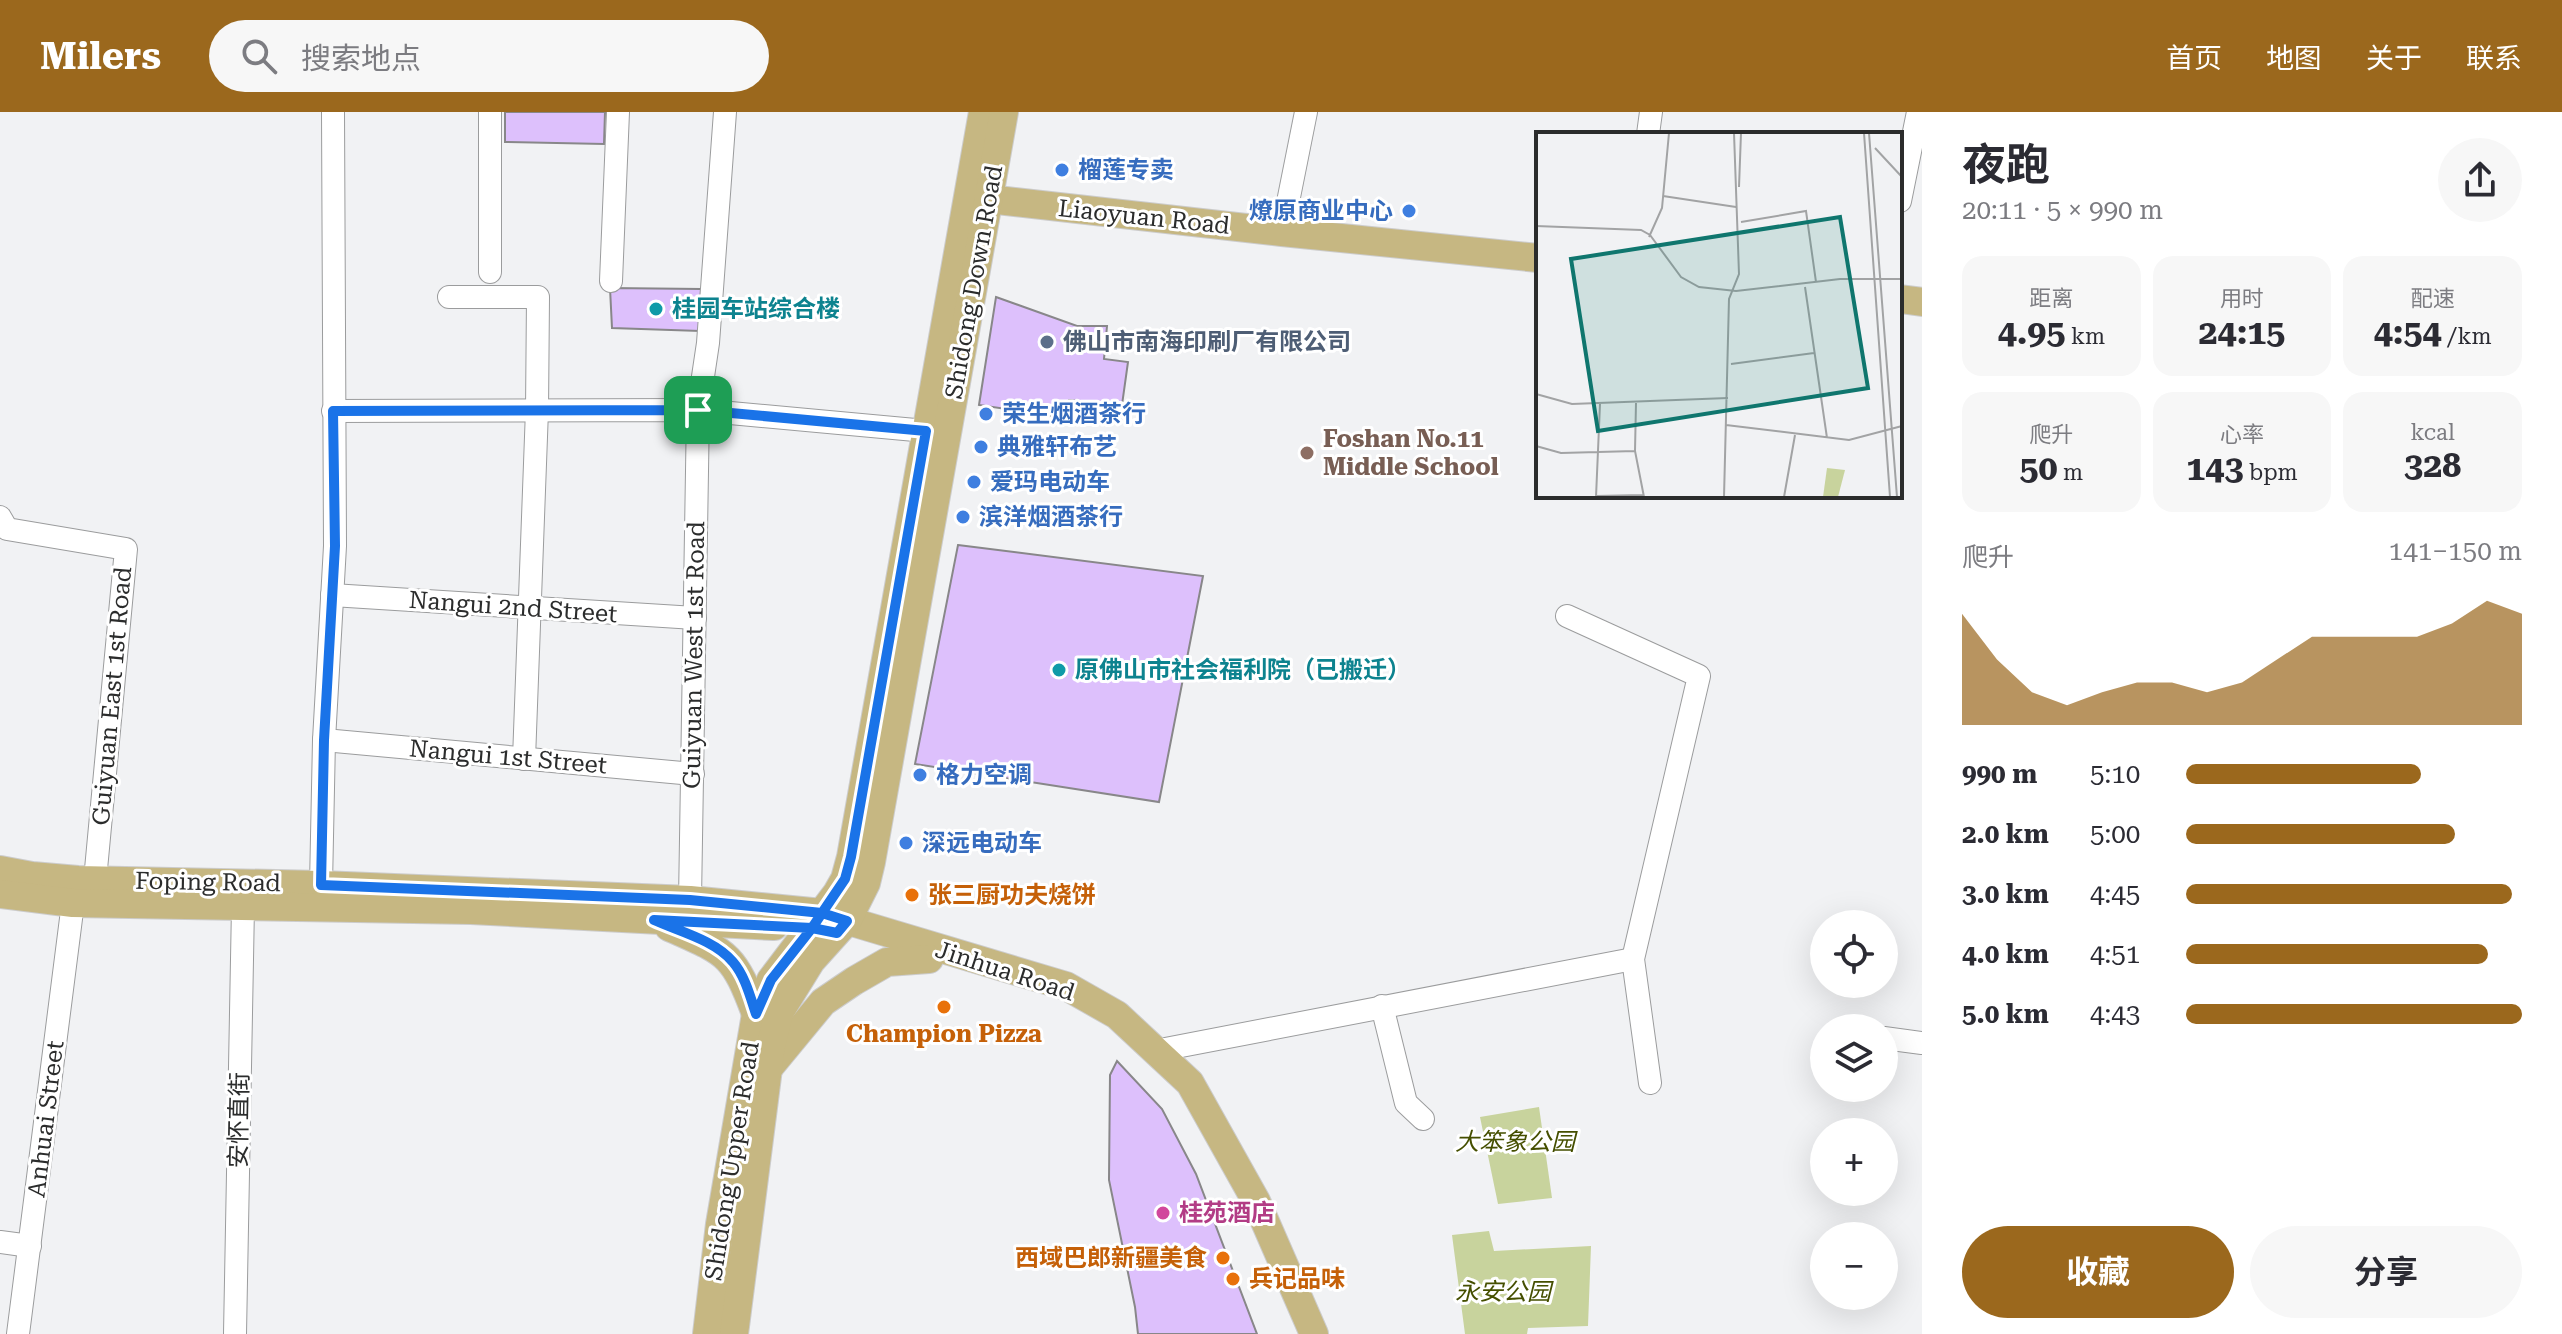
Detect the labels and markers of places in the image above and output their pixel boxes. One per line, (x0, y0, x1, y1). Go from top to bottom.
place label: 榴莲专卖 (1078, 156, 1174, 184)
marker: 榴莲专卖 (1053, 161, 1071, 179)
place label: 燎原商业中心 (1249, 197, 1393, 225)
marker: 燎原商业中心 (1400, 202, 1418, 220)
place label: 桂园车站综合楼 (672, 295, 840, 323)
marker: 桂园车站综合楼 (647, 300, 665, 318)
place label: 佛山市南海印刷厂有限公司 (1063, 328, 1351, 356)
marker: 佛山市南海印刷厂有限公司 (1038, 333, 1056, 351)
pin (664, 376, 732, 444)
place label: 荣生烟酒茶行 (1002, 400, 1146, 428)
marker: 荣生烟酒茶行 (977, 405, 995, 423)
place label: Foshan No.11 Middle School (1323, 425, 1499, 481)
place label: 典雅轩布艺 (997, 433, 1117, 461)
marker: 典雅轩布艺 (972, 438, 990, 456)
marker: Foshan No.11 Middle School (1298, 444, 1316, 462)
place label: 爱玛电动车 (990, 468, 1110, 496)
marker: 爱玛电动车 (965, 473, 983, 491)
place label: 滨洋烟酒茶行 (979, 503, 1123, 531)
marker: 滨洋烟酒茶行 (954, 508, 972, 526)
place label: 原佛山市社会福利院（已搬迁） (1075, 656, 1411, 684)
marker: 原佛山市社会福利院（已搬迁） (1050, 661, 1068, 679)
place label: 格力空调 (936, 761, 1032, 789)
marker: 格力空调 (911, 766, 929, 784)
place label: 深远电动车 (922, 829, 1042, 857)
marker: 深远电动车 (897, 834, 915, 852)
place label: 张三厨功夫烧饼 (928, 881, 1096, 909)
marker: 张三厨功夫烧饼 (903, 886, 921, 904)
marker: Champion Pizza (935, 998, 953, 1016)
place label: Champion Pizza (846, 1020, 1042, 1048)
place label: 桂苑酒店 (1179, 1199, 1275, 1227)
marker: 桂苑酒店 (1154, 1204, 1172, 1222)
place label: 西域巴郎新疆美食 (1015, 1244, 1207, 1272)
marker: 西域巴郎新疆美食 (1214, 1249, 1232, 1267)
place label: 兵记品味 (1249, 1265, 1345, 1293)
marker: 兵记品味 (1224, 1270, 1242, 1288)

